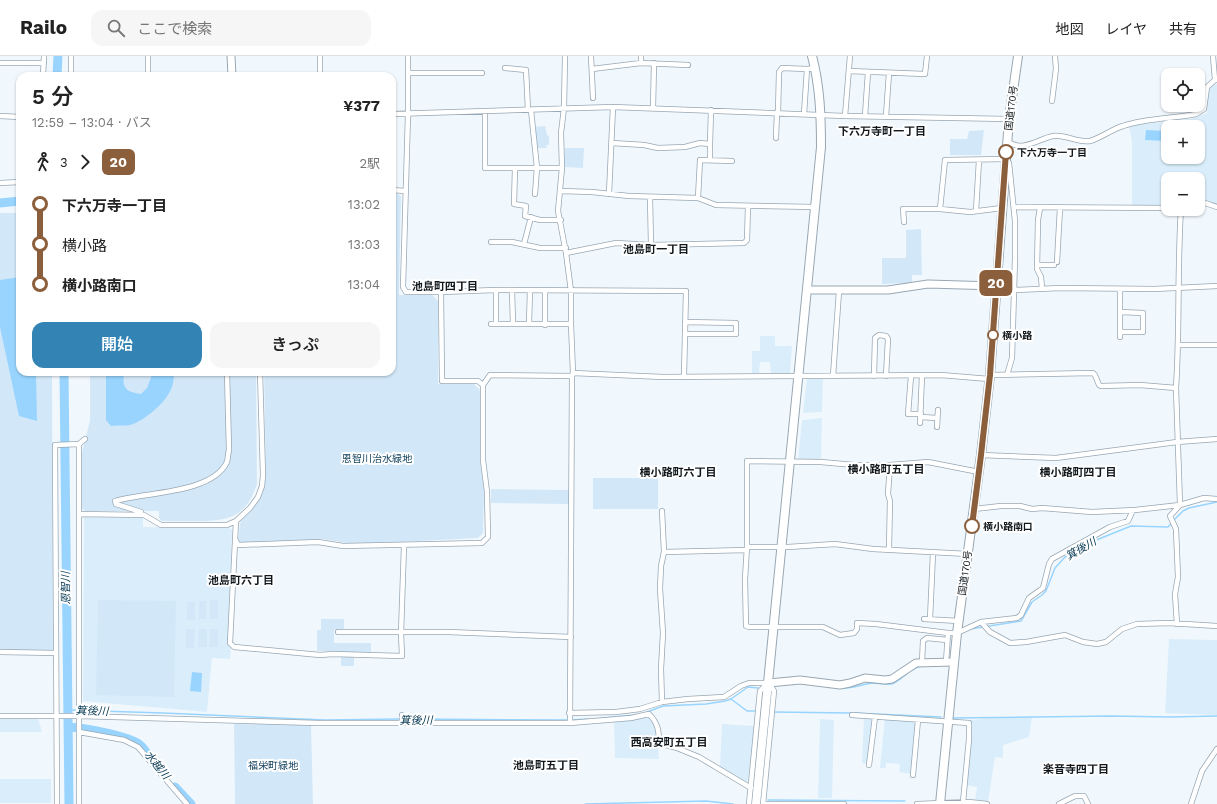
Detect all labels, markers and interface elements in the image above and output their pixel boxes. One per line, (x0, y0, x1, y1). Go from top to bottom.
search box (91, 10, 371, 46)
text: Railo (20, 16, 67, 39)
icon: search (105, 17, 127, 39)
text: ここで検索 (137, 20, 212, 38)
text: 地図 (1055, 21, 1083, 37)
text: レイヤ (1105, 21, 1147, 37)
text: 共有 (1169, 21, 1197, 37)
map controls (1161, 68, 1205, 216)
button: locate (1161, 68, 1205, 112)
text: 5 分 (32, 84, 74, 109)
street label: 国道170号 (1003, 85, 1019, 131)
text: ¥377 (343, 97, 380, 115)
text: 12:59 – 13:04 · バス (32, 115, 152, 130)
button: + (1161, 120, 1205, 164)
district label: 下六万寺町一丁目 (838, 125, 926, 138)
marker: 下六万寺一丁目 (998, 144, 1014, 160)
place label: 下六万寺一丁目 (1017, 147, 1087, 158)
icon: walk (32, 151, 54, 173)
icon: forward (74, 151, 96, 173)
text: 20 (110, 154, 127, 170)
text: 3 (60, 155, 68, 170)
text: 2駅 (359, 156, 380, 171)
button: − (1161, 172, 1205, 216)
text: 下六万寺一丁目 (62, 197, 167, 215)
text: 13:02 (348, 197, 380, 212)
text: 横小路 (62, 237, 107, 255)
text: 13:03 (348, 237, 380, 252)
district label: 池島町一丁目 (623, 243, 689, 256)
line badge: 20 (978, 270, 1014, 296)
text: 20 (987, 275, 1005, 291)
text: 横小路南口 (62, 277, 137, 295)
text: 13:04 (347, 277, 380, 292)
district label: 池島町四丁目 (412, 280, 478, 293)
button: 開始 (32, 322, 202, 368)
button: きっぷ (210, 322, 380, 368)
marker: 横小路 (987, 329, 999, 341)
place label: 横小路 (1002, 330, 1033, 341)
park label: 恩智川治水緑地 (342, 453, 413, 464)
district label: 横小路町五丁目 (848, 463, 925, 476)
district label: 横小路町六丁目 (640, 466, 717, 479)
district label: 横小路町四丁目 (1040, 466, 1117, 479)
marker: 横小路南口 (964, 518, 980, 534)
place label: 横小路南口 (983, 521, 1033, 532)
water label: 箕後川 (1063, 535, 1099, 563)
street label: 国道170号 (956, 550, 974, 596)
water label: 恩智川 (59, 570, 73, 605)
district label: 池島町六丁目 (208, 574, 274, 587)
water label: 箕後川 (75, 704, 110, 718)
water label: 箕後川 (400, 714, 433, 727)
district label: 西高安町五丁目 (631, 736, 708, 749)
water label: 水越川 (142, 748, 173, 783)
district label: 池島町五丁目 (513, 759, 579, 772)
park label: 福栄町緑地 (248, 760, 299, 771)
district label: 楽音寺四丁目 (1043, 763, 1109, 776)

